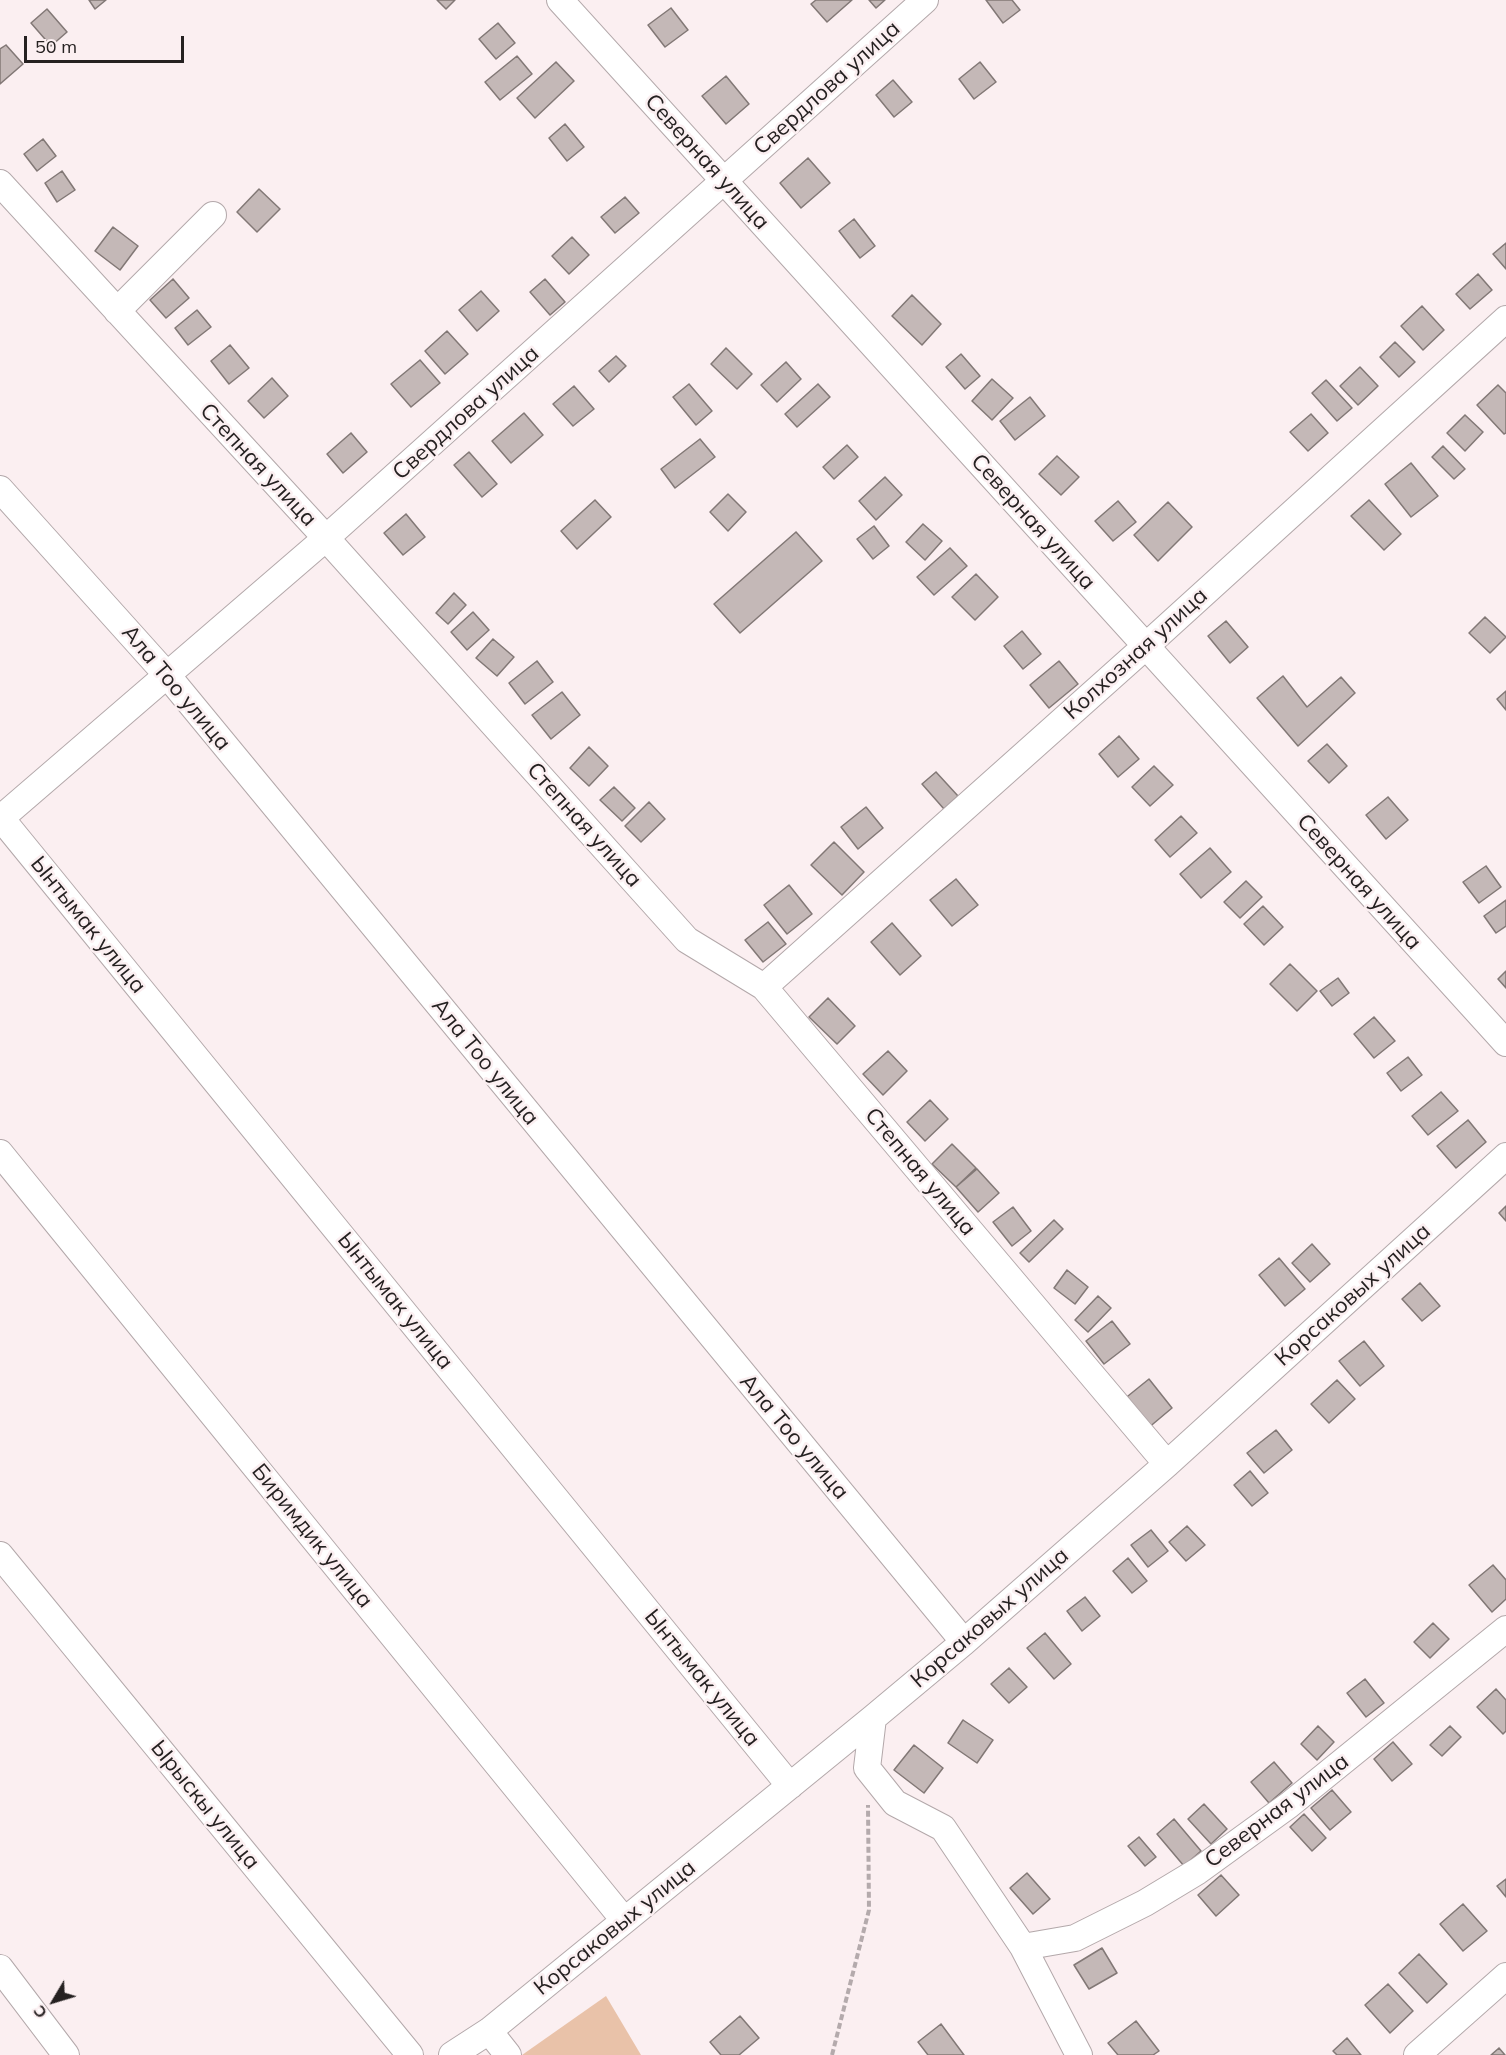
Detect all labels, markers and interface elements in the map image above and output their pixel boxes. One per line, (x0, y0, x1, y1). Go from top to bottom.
street label: Свердлова улица (748, 15, 906, 161)
scale bar (27, 24, 188, 62)
text: 50 m (35, 35, 77, 58)
street label: Северная улица (639, 89, 775, 235)
street label: Свердлова улица (387, 340, 545, 486)
street label: Степная улица (194, 398, 322, 532)
street label: Северная улица (965, 449, 1101, 595)
street label: Колхозная улица (1059, 583, 1213, 725)
street label: Ала Тоо улица (116, 620, 236, 756)
street label: Степная улица (521, 757, 647, 893)
street label: Северная улица (1291, 809, 1427, 955)
street label: Ынтымак улица (25, 851, 151, 999)
street label: Ала Тоо улица (426, 993, 544, 1131)
street label: Степная улица (859, 1103, 981, 1241)
street label: Корсаковых улица (1270, 1218, 1436, 1372)
street label: Ынтымак улица (332, 1227, 458, 1375)
street label: Ала Тоо улица (734, 1369, 854, 1505)
street label: Биримдик улица (246, 1459, 378, 1613)
street label: Корсаковых улица (906, 1542, 1074, 1694)
street label: Ынтымак улица (639, 1604, 765, 1752)
street label: Ырыскы улица (145, 1735, 265, 1875)
street label: Северная улица (1200, 1748, 1354, 1874)
street label: Корсаковых улица (529, 1855, 701, 2001)
north arrow (24, 1971, 84, 2031)
text: С (29, 2002, 51, 2023)

